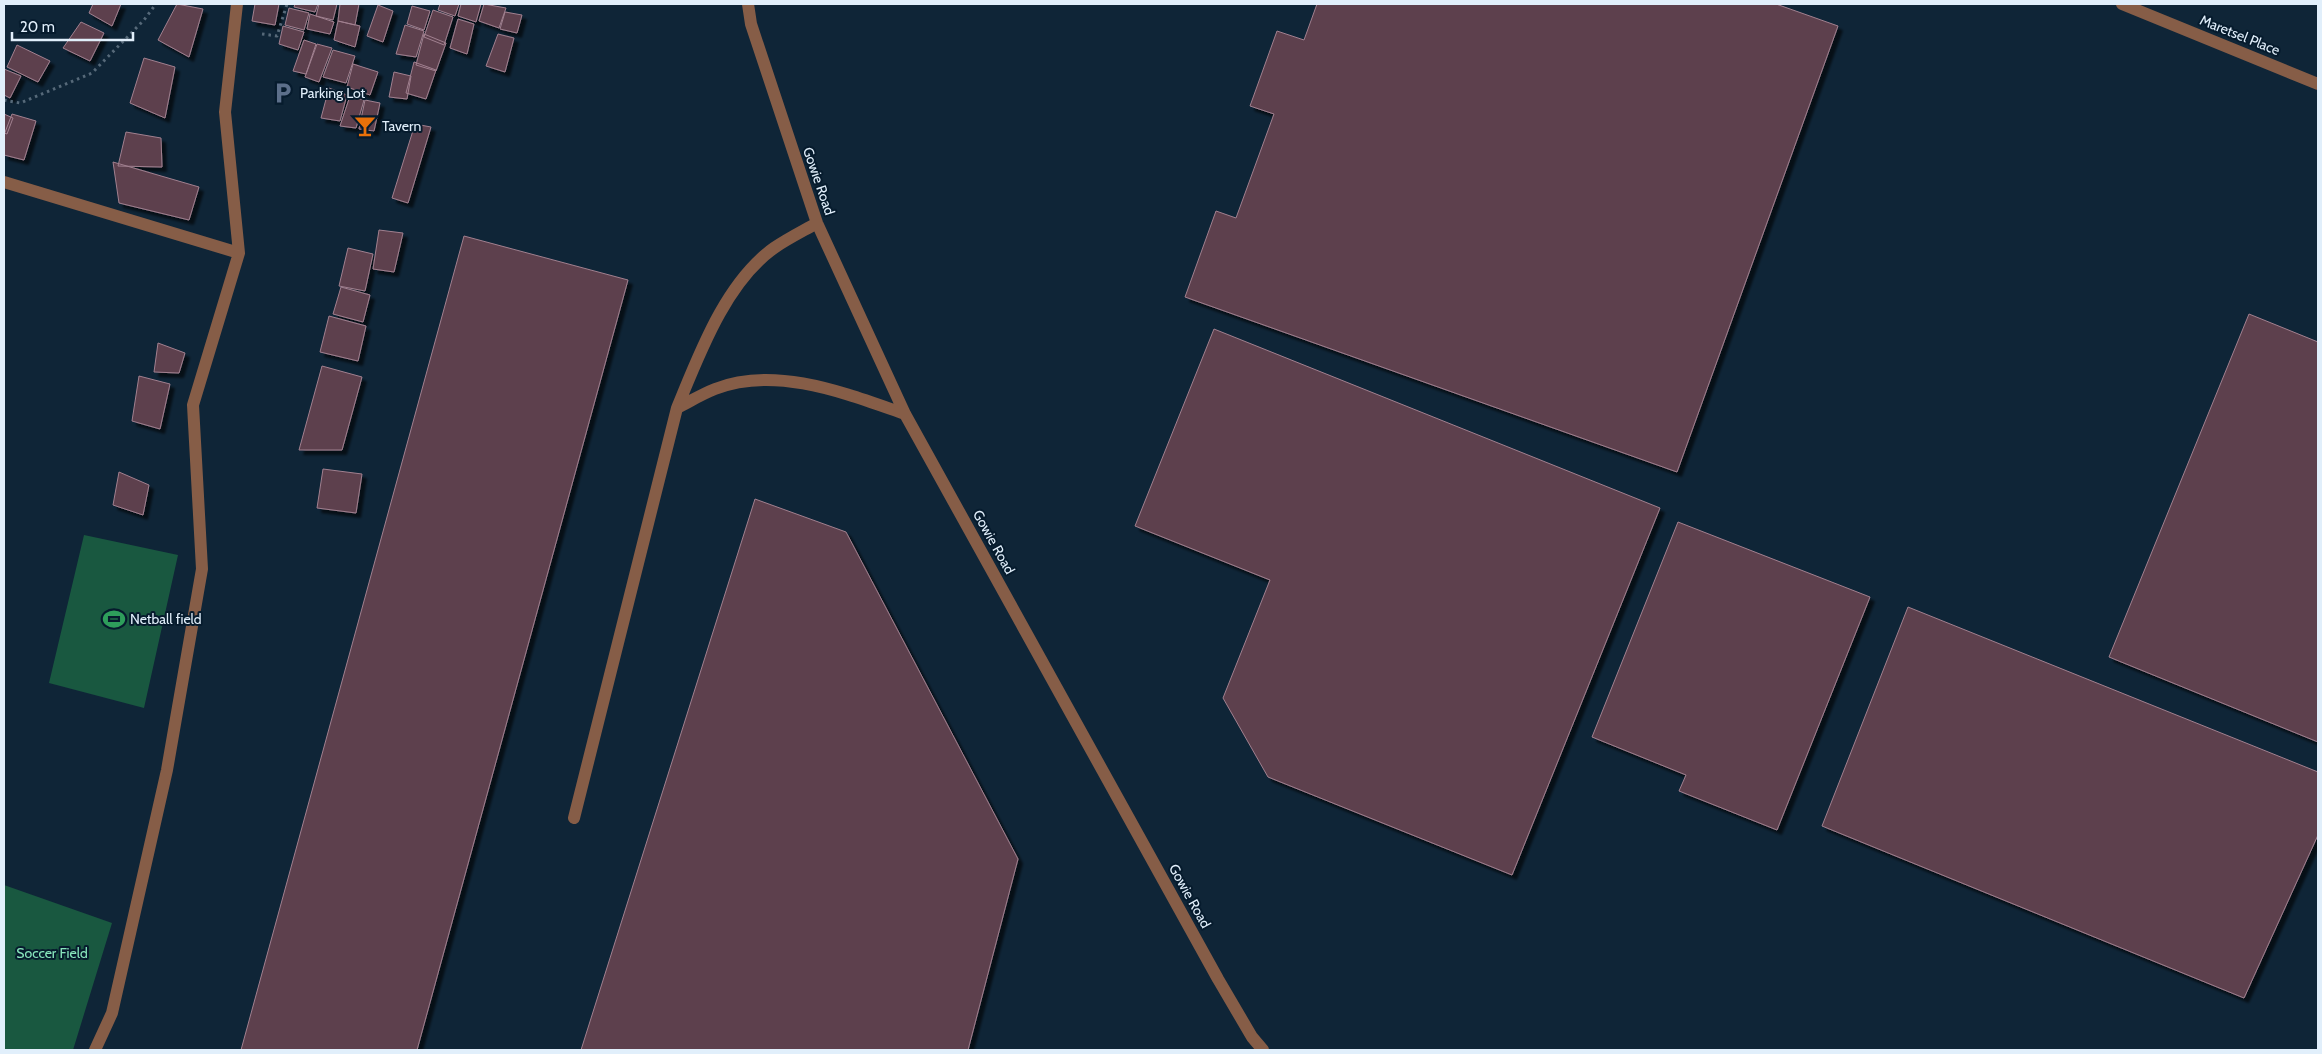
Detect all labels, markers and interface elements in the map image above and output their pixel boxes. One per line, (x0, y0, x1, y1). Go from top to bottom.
scale bar (12, 10, 134, 42)
street label: Maretsel Place (2197, 11, 2283, 59)
text: 20 m (20, 18, 55, 36)
parking icon: Parking Lot (270, 80, 296, 106)
place label: Parking Lot (300, 84, 366, 102)
bar icon: Tavern (352, 113, 378, 139)
place label: Tavern (382, 117, 421, 135)
street label: Gowie Road (799, 145, 839, 217)
street label: Gowie Road (969, 507, 1019, 577)
sports icon: Netball field (101, 606, 127, 632)
place label: Netball field (130, 610, 202, 628)
street label: Gowie Road (1165, 861, 1215, 931)
park label: Soccer Field (16, 944, 88, 962)

